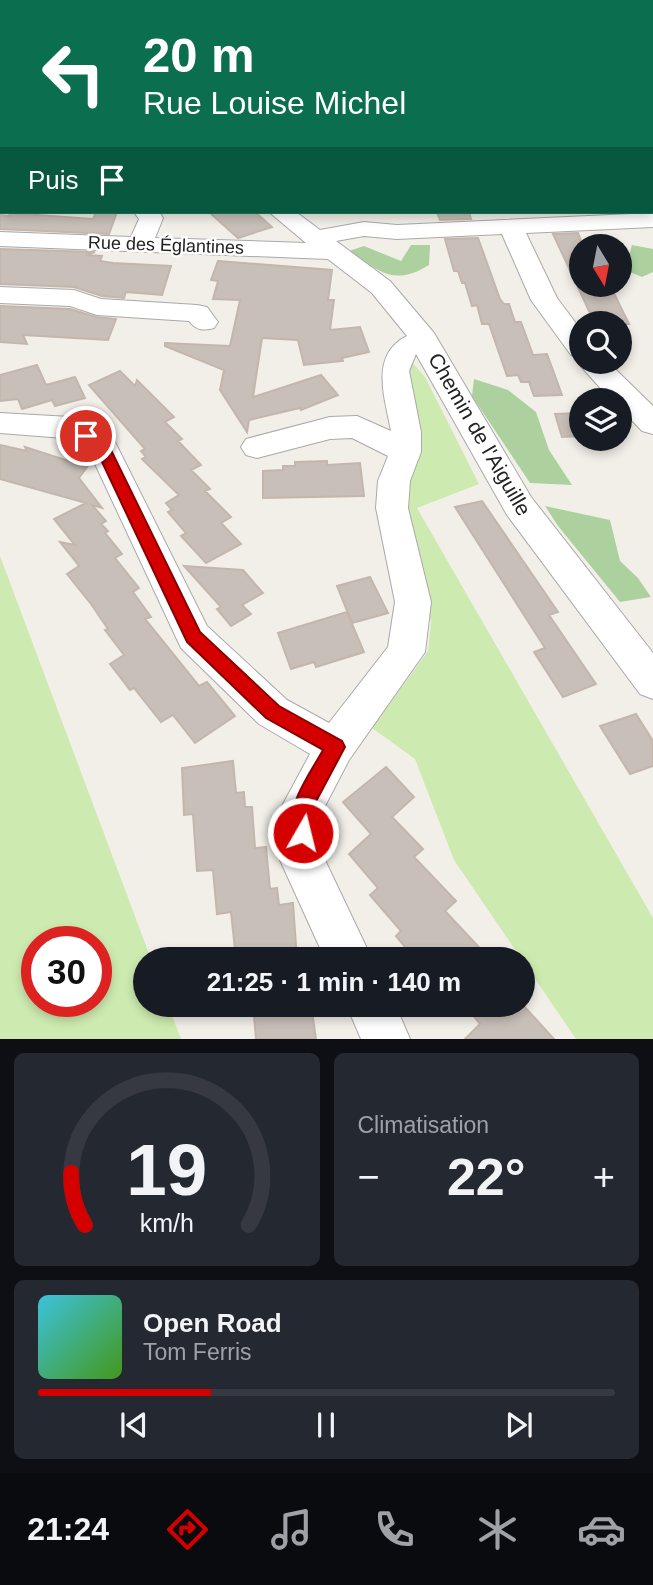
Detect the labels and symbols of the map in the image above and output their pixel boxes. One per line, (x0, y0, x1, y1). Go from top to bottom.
street label: Rue des Églantines (88, 232, 244, 258)
north arrow (569, 234, 632, 298)
street label: Chemin de l'Aiguille (424, 349, 536, 519)
pin (56, 406, 116, 466)
position arrow (266, 796, 340, 870)
speed limit sign: 30 (21, 926, 112, 1017)

